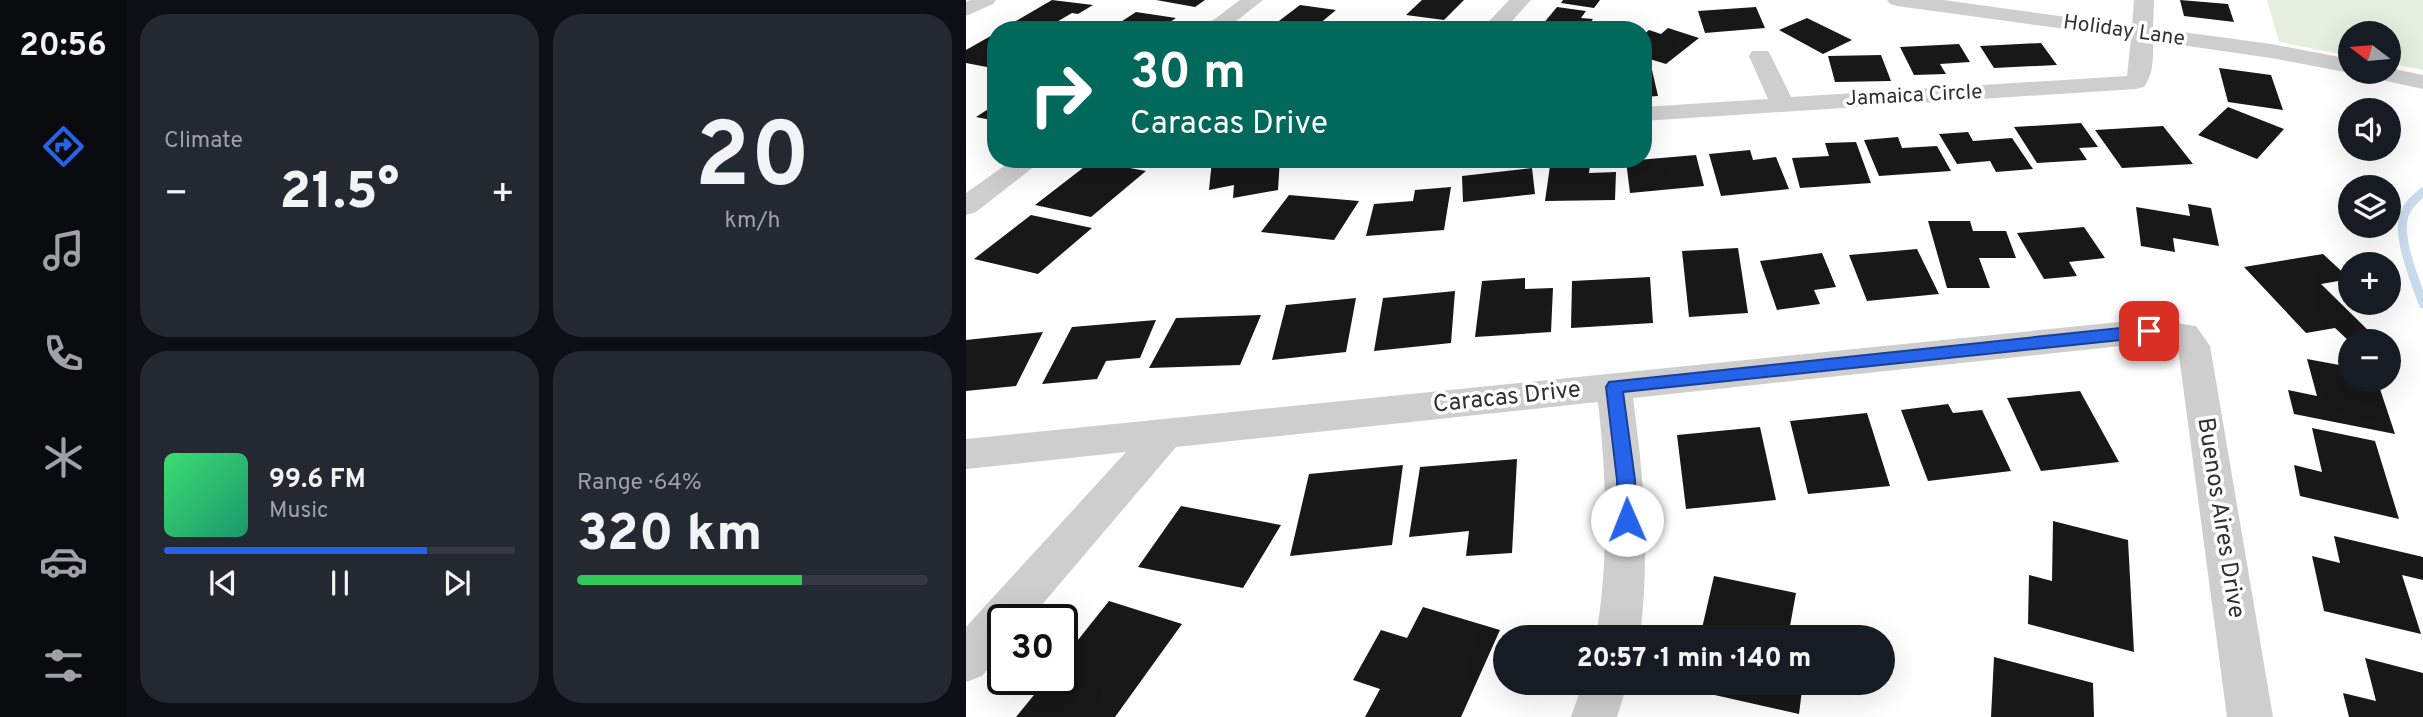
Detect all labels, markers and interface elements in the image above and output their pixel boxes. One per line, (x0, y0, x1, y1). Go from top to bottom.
street label: Holiday Lane (2061, 9, 2187, 53)
north arrow (2338, 21, 2401, 84)
map controls (2338, 21, 2401, 392)
text: 20:56 (19, 27, 107, 67)
text: 30 m (1130, 44, 1246, 106)
icon: right (1015, 49, 1106, 140)
street label: Jamaica Circle (1845, 79, 1983, 113)
button: sound (2338, 98, 2401, 161)
text: 20 (695, 104, 810, 219)
text: Caracas Drive (1130, 105, 1328, 145)
icon: directions (39, 122, 88, 171)
text: Climate (164, 127, 243, 156)
text: 21.5° (280, 161, 399, 227)
text: − (164, 171, 189, 220)
text: + (490, 171, 515, 220)
button: layers (2338, 175, 2401, 238)
text: km/h (725, 207, 780, 236)
icon: music (39, 226, 88, 275)
button: + (2338, 252, 2401, 315)
pin (2119, 301, 2179, 361)
icon: arrive (2130, 312, 2168, 350)
icon: phone (39, 329, 88, 378)
button: − (2338, 329, 2401, 392)
street label: Caracas Drive (1432, 375, 1582, 421)
street label: Buenos Aires Drive (2189, 415, 2251, 621)
icon: climate (39, 433, 88, 482)
text: 99.6 FM (269, 464, 366, 497)
text: Range · 64% (577, 469, 702, 498)
position arrow (1590, 483, 1664, 557)
text: Music (269, 497, 329, 526)
text: 320 km (577, 503, 762, 569)
icon: car (39, 537, 88, 586)
icon: previous (204, 564, 242, 602)
icon: pause (321, 564, 359, 602)
icon: next (438, 564, 476, 602)
speed limit sign: 30 (987, 604, 1078, 695)
icon: filters (39, 641, 88, 690)
text: 20:57 · 1 min · 140 m (1577, 643, 1811, 676)

